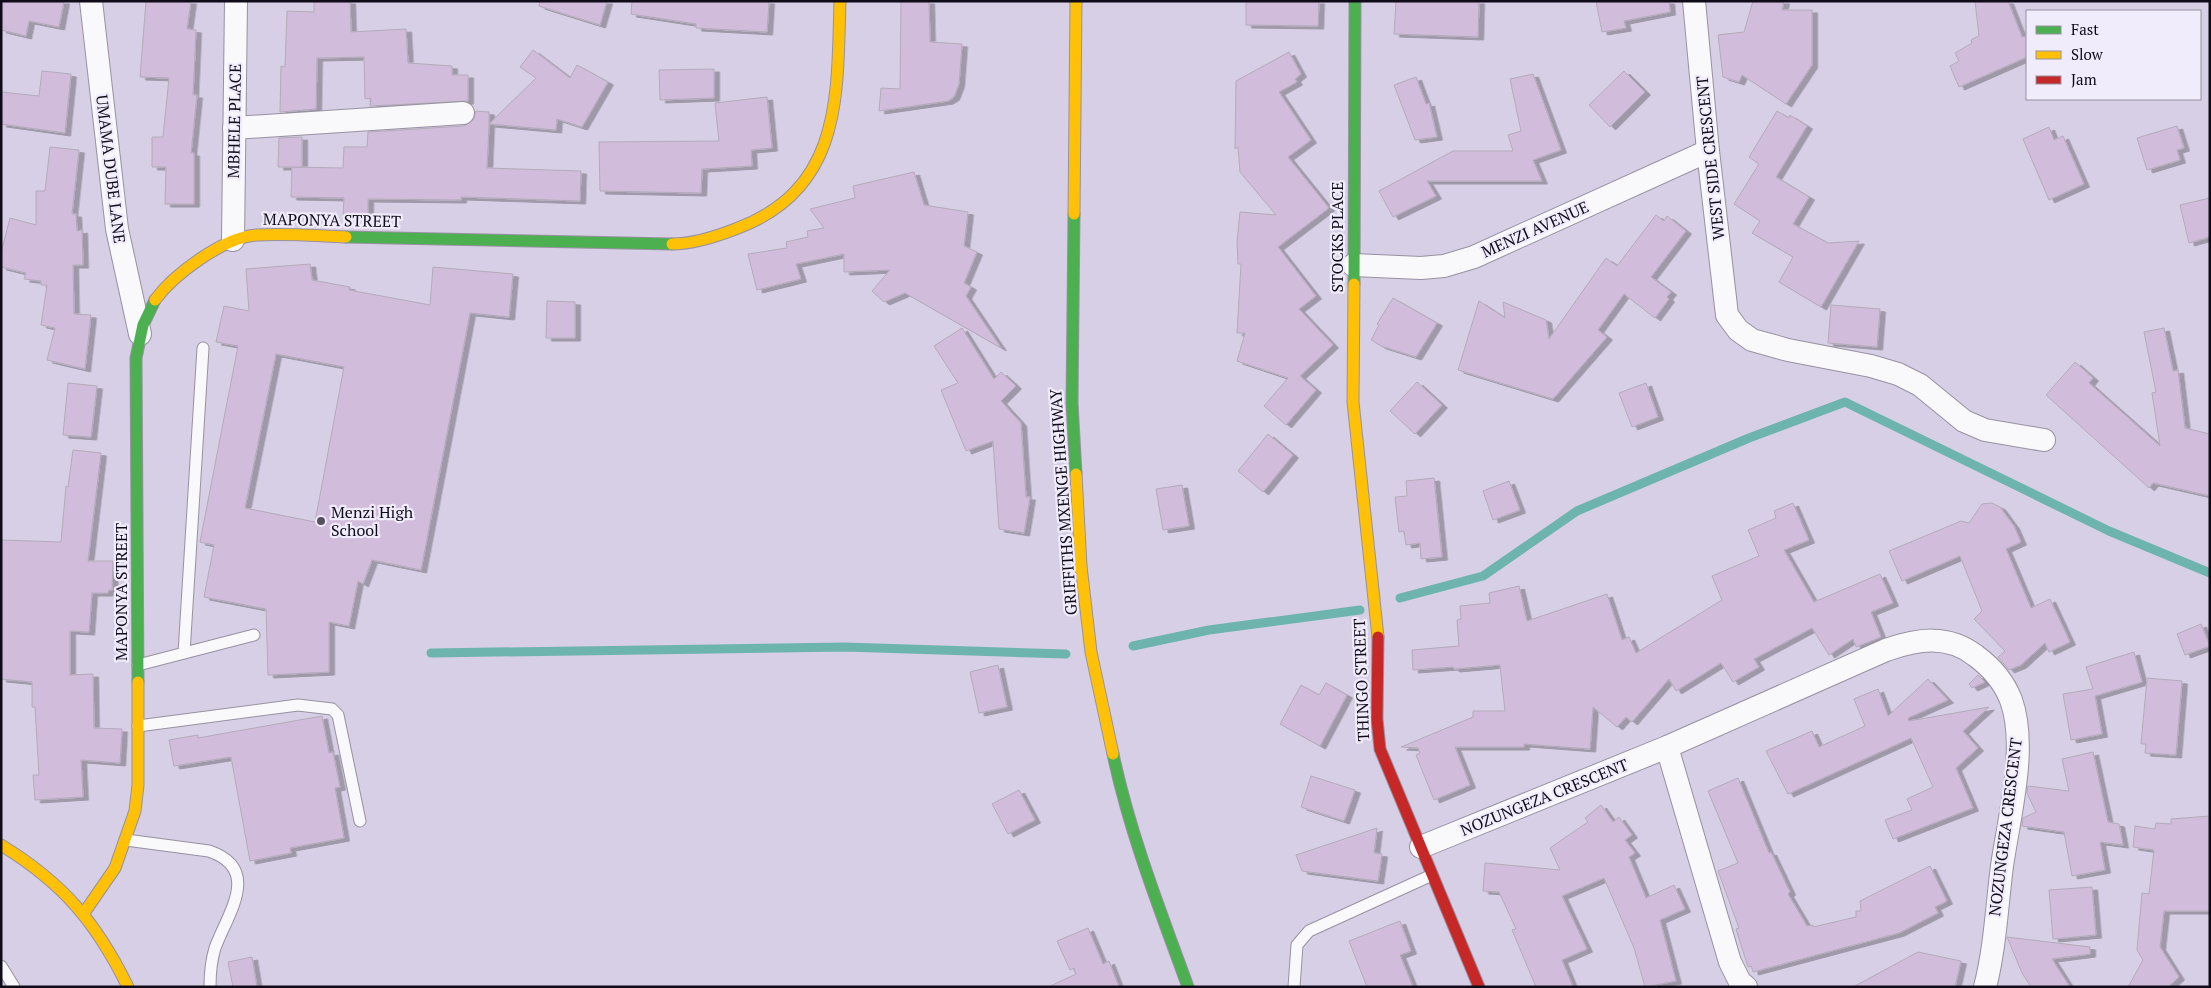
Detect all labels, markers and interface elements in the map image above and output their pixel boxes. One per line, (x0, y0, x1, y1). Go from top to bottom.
legend (2026, 10, 2201, 100)
text: Fast (2071, 19, 2099, 39)
text: Slow (2071, 44, 2104, 64)
street label: MBHELE PLACE (222, 63, 246, 179)
text: Jam (2071, 69, 2097, 89)
street label: WEST SIDE CRESCENT (1690, 75, 1730, 241)
street label: UMAMA DUBE LANE (91, 93, 131, 245)
street label: STOCKS PLACE (1326, 181, 1348, 293)
street label: MENZI AVENUE (1478, 196, 1592, 262)
street label: MAPONYA STREET (263, 208, 401, 232)
street label: GRIFFITHS MXENGE HIGHWAY (1044, 387, 1082, 616)
place label: Menzi High School (331, 501, 414, 541)
marker: Menzi High School (315, 515, 327, 527)
street label: MAPONYA STREET (110, 523, 132, 661)
street label: THINGO STREET (1348, 618, 1374, 742)
street label: NOZUNGEZA CRESCENT (1983, 737, 2027, 917)
street label: NOZUNGEZA CRESCENT (1457, 753, 1631, 841)

